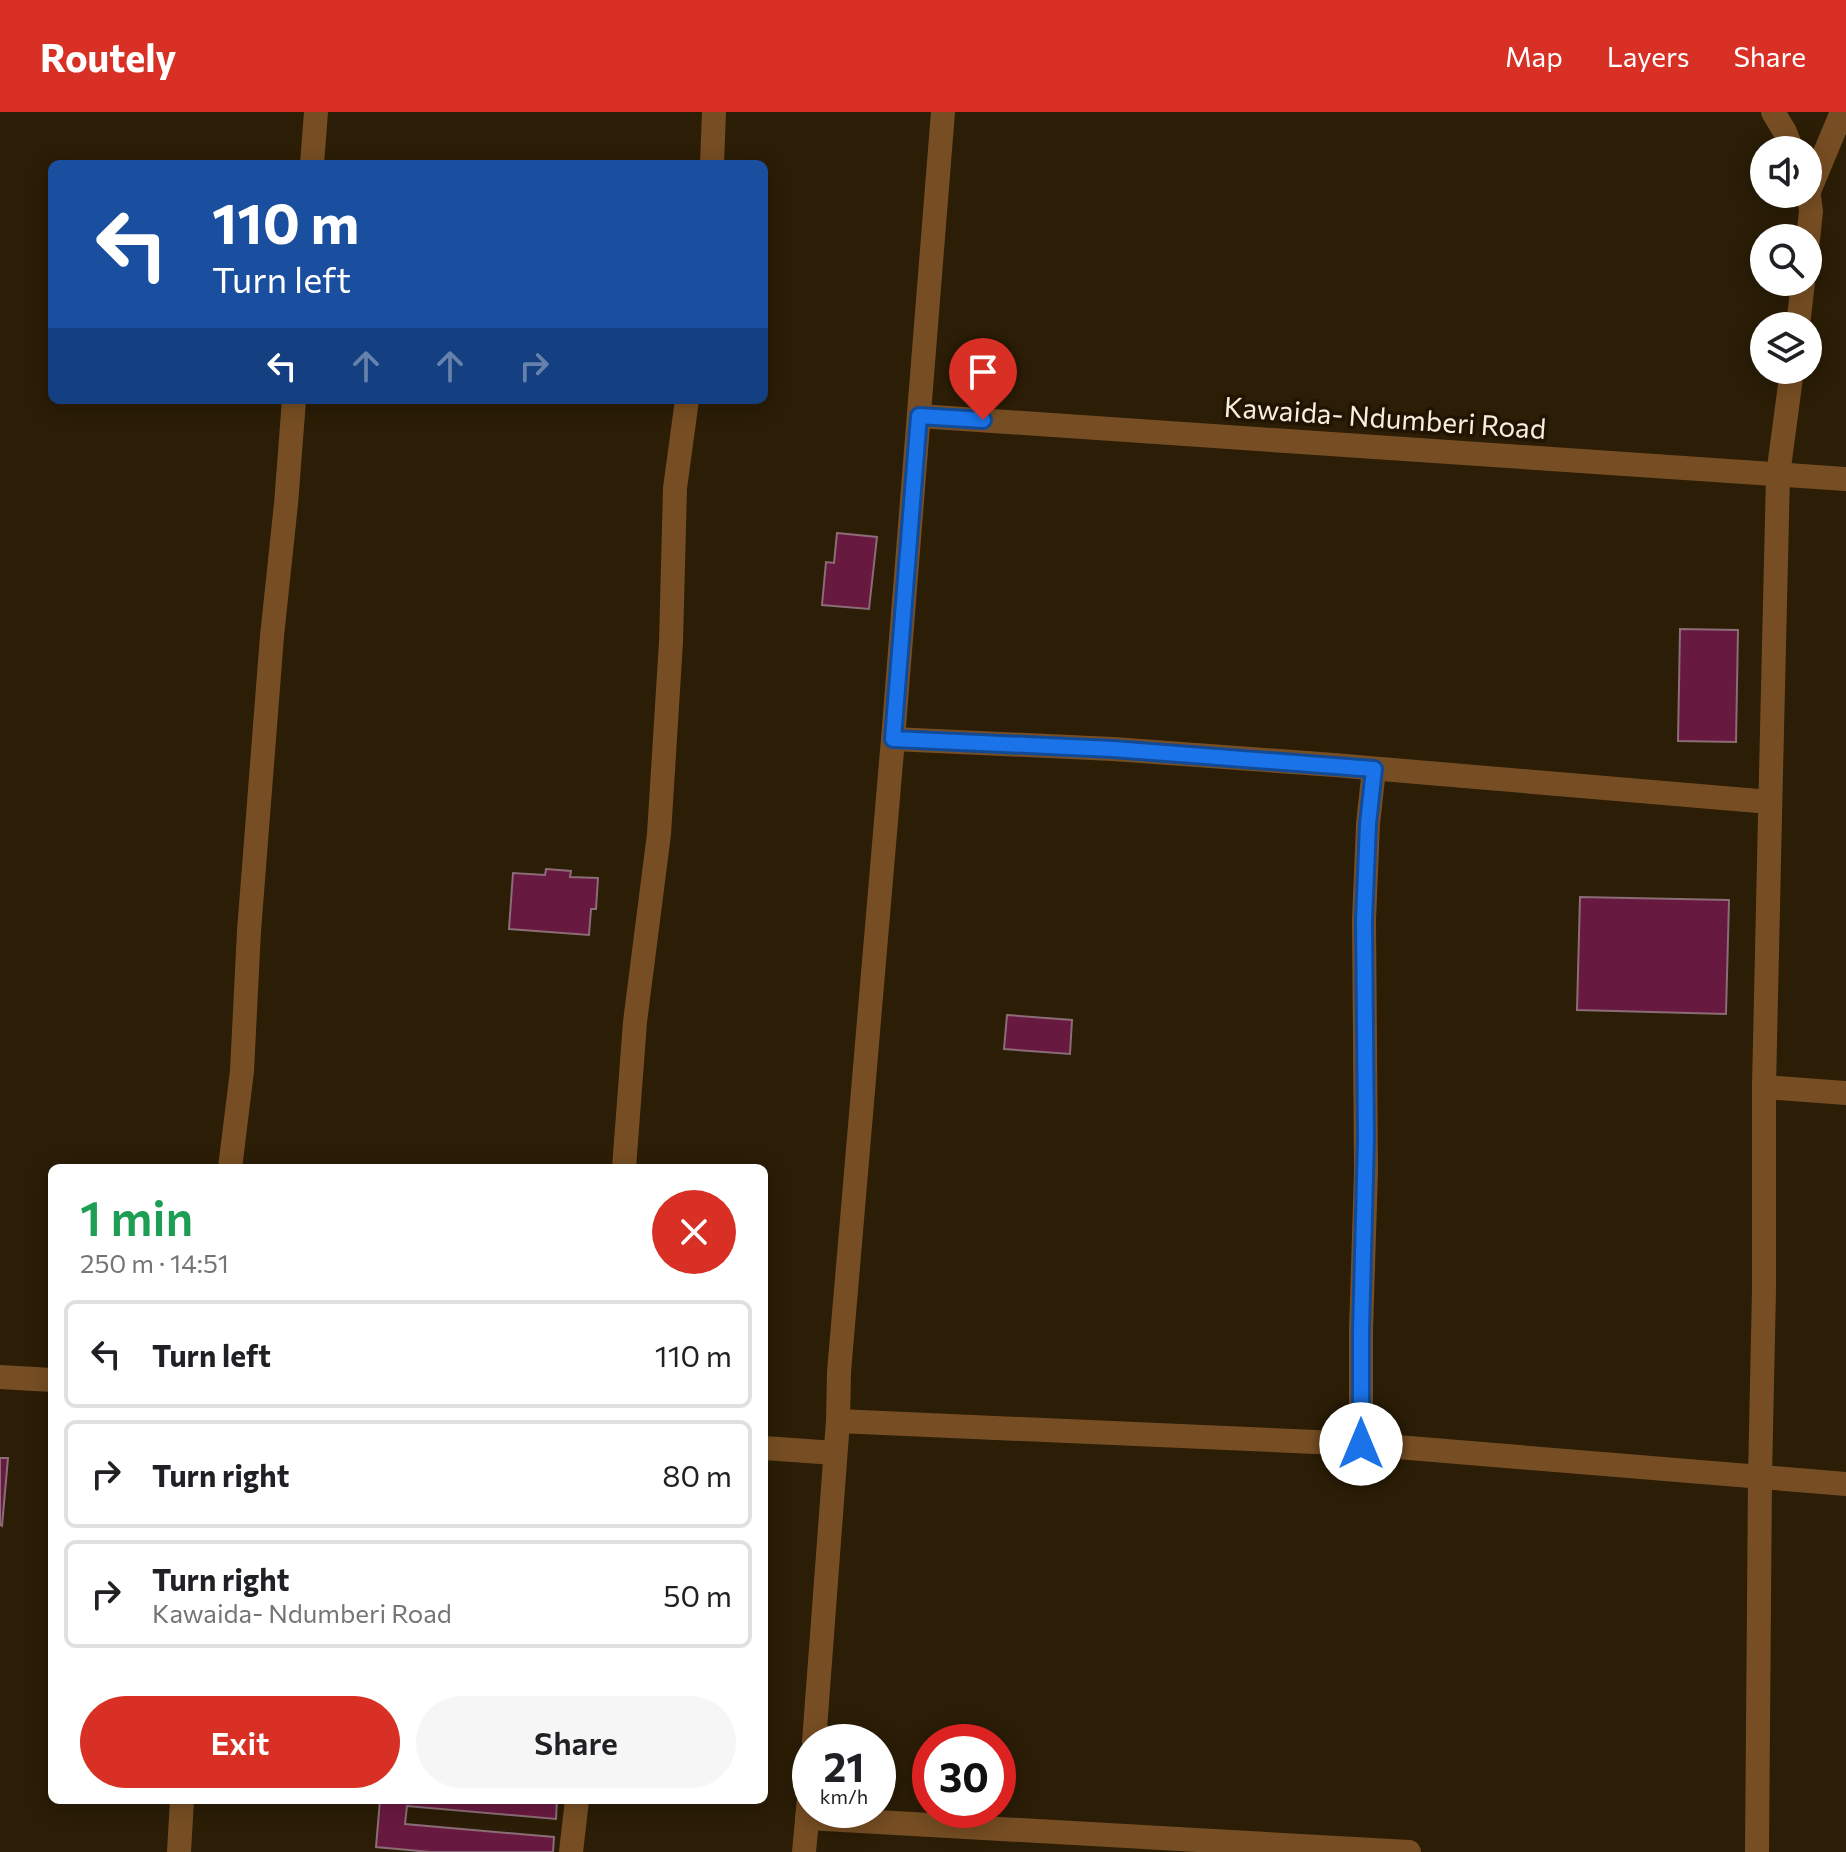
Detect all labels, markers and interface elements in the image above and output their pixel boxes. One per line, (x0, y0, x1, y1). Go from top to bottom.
text: Routely (40, 33, 176, 80)
text: Map (1505, 39, 1563, 73)
text: Layers (1607, 39, 1689, 73)
text: Share (1733, 39, 1806, 73)
map controls (1750, 136, 1822, 384)
button: sound (1750, 136, 1822, 208)
text: 110 m (212, 187, 359, 256)
icon: left (80, 192, 184, 296)
button: search (1750, 224, 1822, 296)
text: Turn left (212, 256, 351, 300)
button: layers (1750, 312, 1822, 384)
pin (949, 338, 1017, 420)
icon: left (260, 344, 304, 388)
icon: ahead (344, 344, 388, 388)
icon: ahead (428, 344, 472, 388)
icon: right (512, 344, 556, 388)
icon: arrive (961, 350, 1005, 394)
street label: Kawaida- Ndumberi Road (1223, 389, 1547, 445)
text: 1 min (80, 1187, 193, 1246)
button: close (652, 1190, 736, 1274)
text: 250 m · 14:51 (80, 1247, 229, 1278)
icon: left (84, 1332, 128, 1376)
text: Turn left (152, 1336, 271, 1373)
text: 110 m (655, 1336, 732, 1373)
position arrow (1319, 1402, 1403, 1486)
icon: right (84, 1452, 128, 1496)
text: Turn right (152, 1456, 289, 1493)
text: 80 m (662, 1456, 732, 1493)
text: Turn right (152, 1560, 289, 1597)
icon: right (84, 1572, 128, 1616)
text: 50 m (663, 1576, 732, 1613)
text: Kawaida- Ndumberi Road (152, 1597, 452, 1628)
button: Exit (80, 1696, 400, 1788)
button: Share (416, 1696, 736, 1788)
speed limit sign: 30 (912, 1724, 1016, 1828)
text: 21 (824, 1741, 864, 1790)
text: km/h (820, 1784, 868, 1808)

